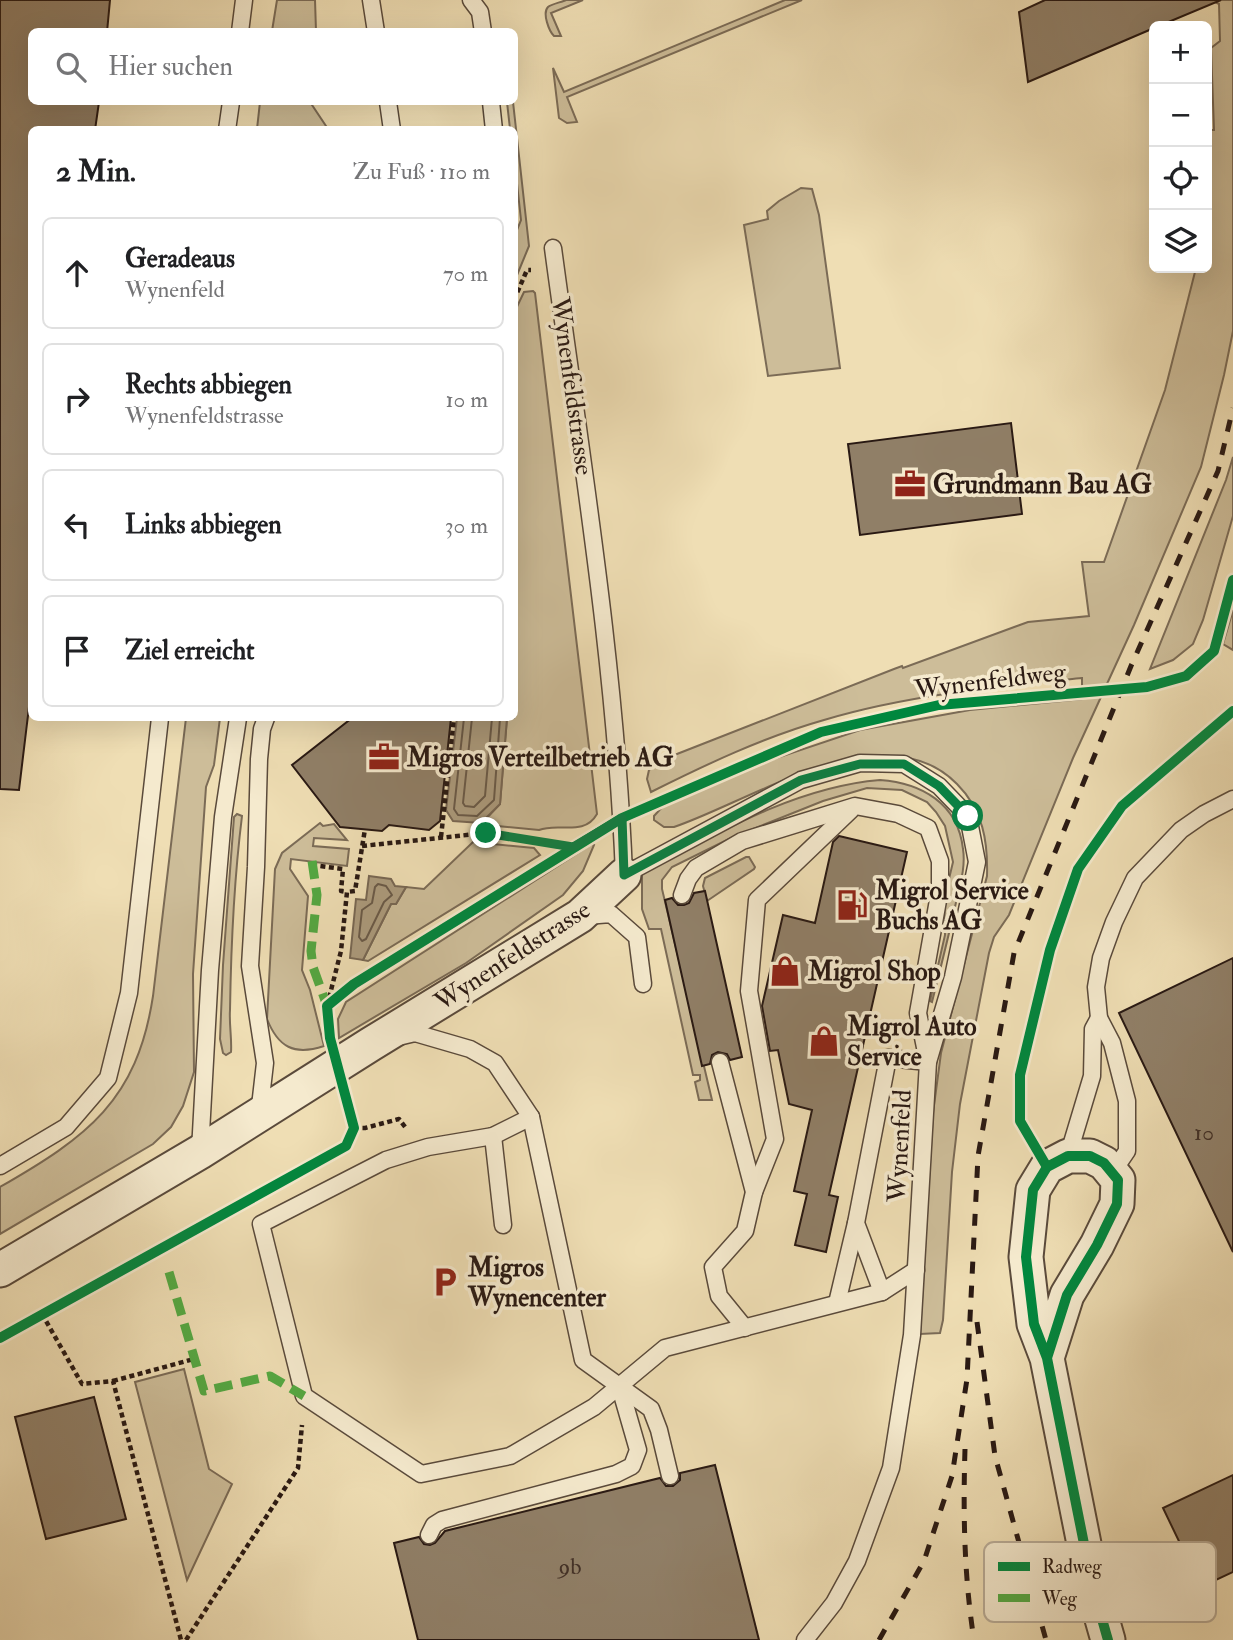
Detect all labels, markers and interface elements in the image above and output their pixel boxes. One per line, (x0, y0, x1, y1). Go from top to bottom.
map controls (1149, 21, 1212, 273)
button: + (1149, 21, 1212, 84)
search box (28, 28, 518, 105)
icon: search (52, 48, 90, 86)
text: Hier suchen (108, 51, 233, 83)
button: − (1149, 84, 1212, 147)
button: locate (1149, 147, 1212, 210)
text: 2 Min. (56, 153, 136, 190)
text: Zu Fuß · 110 m (353, 157, 490, 186)
button: layers (1149, 210, 1212, 273)
text: Geradeaus (125, 243, 235, 275)
icon: ahead (58, 254, 96, 292)
text: 70 m (443, 259, 488, 288)
text: Wynenfeld (125, 275, 225, 304)
street label: Wynenfeldstrasse (544, 294, 600, 477)
text: Rechts abbiegen (125, 369, 292, 401)
icon: right (58, 380, 96, 418)
text: 10 m (445, 385, 488, 414)
text: Wynenfeldstrasse (125, 401, 284, 430)
office icon: Grundmann Bau AG (893, 467, 927, 501)
place label: Grundmann Bau AG (933, 469, 1152, 501)
icon: left (58, 506, 96, 544)
text: Links abbiegen (125, 509, 282, 541)
text: 30 m (445, 511, 488, 540)
icon: arrive (58, 632, 96, 670)
text: Ziel erreicht (125, 635, 255, 667)
street label: Wynenfeldweg (912, 656, 1069, 706)
office icon: Migros Verteilbetrieb AG (367, 740, 401, 774)
place label: Migros Verteilbetrieb AG (406, 742, 674, 775)
route start (952, 800, 983, 831)
route end (470, 817, 501, 848)
place label: Migrol Service Buchs AG (874, 875, 1029, 937)
fuel station icon: Migrol Service Buchs AG (835, 888, 869, 922)
street label: Wynenfeldstrasse (428, 894, 597, 1019)
shop icon: Migrol Shop (768, 954, 802, 988)
place label: Migrol Shop (807, 956, 941, 989)
place label: Migrol Auto Service (846, 1011, 977, 1073)
shop icon: Migrol Auto Service (807, 1024, 841, 1058)
street label: Wynenfeld (881, 1089, 919, 1204)
house number: 10 (1194, 1118, 1214, 1147)
place label: Migros Wynencenter (467, 1252, 606, 1315)
parking icon: Migros Wynencenter (428, 1265, 462, 1299)
legend (984, 1542, 1216, 1622)
house number: 9b (556, 1552, 582, 1581)
text: Radweg (1042, 1555, 1102, 1579)
text: Weg (1041, 1587, 1078, 1611)

